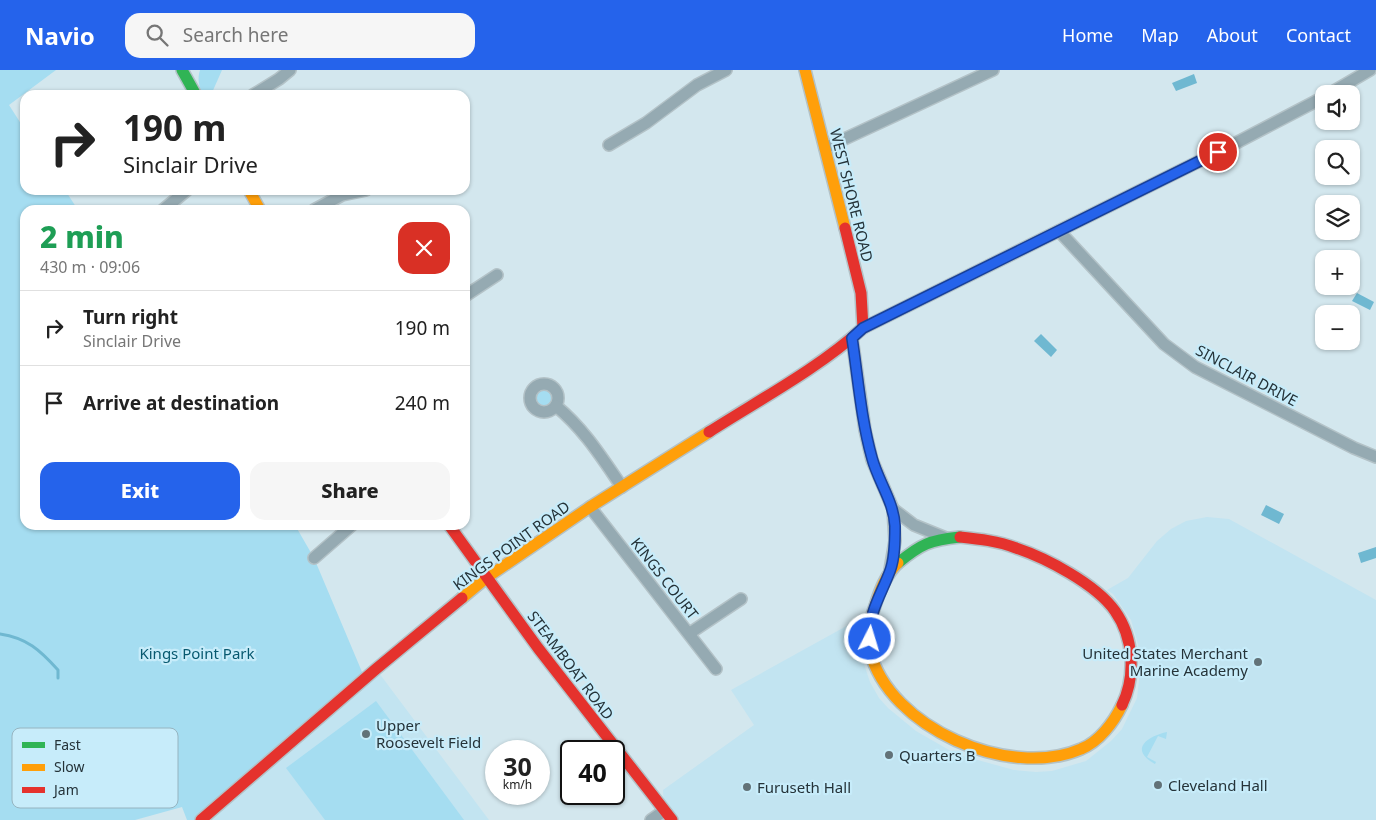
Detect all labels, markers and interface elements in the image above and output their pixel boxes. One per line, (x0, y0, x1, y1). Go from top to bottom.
search box (125, 13, 475, 58)
text: Navio (25, 19, 95, 52)
icon: search (143, 21, 171, 49)
text: Search here (183, 22, 289, 48)
text: Home (1062, 23, 1113, 47)
text: Map (1141, 23, 1179, 47)
text: About (1207, 23, 1258, 47)
text: Contact (1286, 23, 1351, 47)
map controls (1315, 85, 1360, 350)
button: sound (1315, 85, 1360, 130)
text: 190 m (123, 104, 226, 151)
icon: right (40, 110, 105, 175)
street label: WEST SHORE ROAD (826, 126, 878, 264)
pin (1197, 131, 1239, 173)
icon: arrive (1204, 138, 1232, 166)
button: search (1315, 140, 1360, 185)
text: Sinclair Drive (123, 149, 258, 179)
button: layers (1315, 195, 1360, 240)
text: 2 min (40, 216, 124, 257)
button: close (398, 222, 450, 274)
button: + (1315, 250, 1360, 295)
text: 430 m · 09:06 (40, 256, 140, 278)
text: Turn right (83, 304, 178, 330)
button: − (1315, 305, 1360, 350)
icon: right (40, 314, 68, 342)
text: 190 m (395, 315, 450, 341)
text: Sinclair Drive (83, 330, 181, 352)
street label: SINCLAIR DRIVE (1193, 340, 1301, 410)
icon: arrive (40, 389, 68, 417)
text: Arrive at destination (83, 390, 279, 416)
text: 240 m (395, 390, 450, 416)
button: Exit (40, 462, 240, 520)
button: Share (250, 462, 450, 520)
street label: KINGS POINT ROAD (449, 496, 573, 594)
street label: KINGS COURT (627, 533, 704, 623)
street label: STEAMBOAT ROAD (523, 607, 619, 723)
position arrow (843, 612, 895, 664)
park label: Kings Point Park (139, 643, 255, 663)
place label: United States Merchant Marine Academy (1082, 643, 1249, 680)
marker: United States Merchant Marine Academy (1252, 656, 1264, 668)
place label: Upper Roosevelt Field (376, 715, 481, 752)
legend (12, 728, 178, 808)
marker: Upper Roosevelt Field (360, 728, 372, 740)
text: Fast (54, 735, 81, 754)
speed limit sign: 40 (560, 740, 625, 805)
place label: Quarters B (899, 745, 976, 765)
text: 30 (503, 749, 532, 783)
marker: Quarters B (883, 749, 895, 761)
text: Slow (54, 757, 85, 776)
place label: Cleveland Hall (1168, 775, 1268, 795)
text: km/h (503, 776, 532, 793)
place label: Furuseth Hall (757, 777, 851, 797)
marker: Cleveland Hall (1152, 779, 1164, 791)
text: Jam (52, 780, 79, 799)
marker: Furuseth Hall (741, 781, 753, 793)

